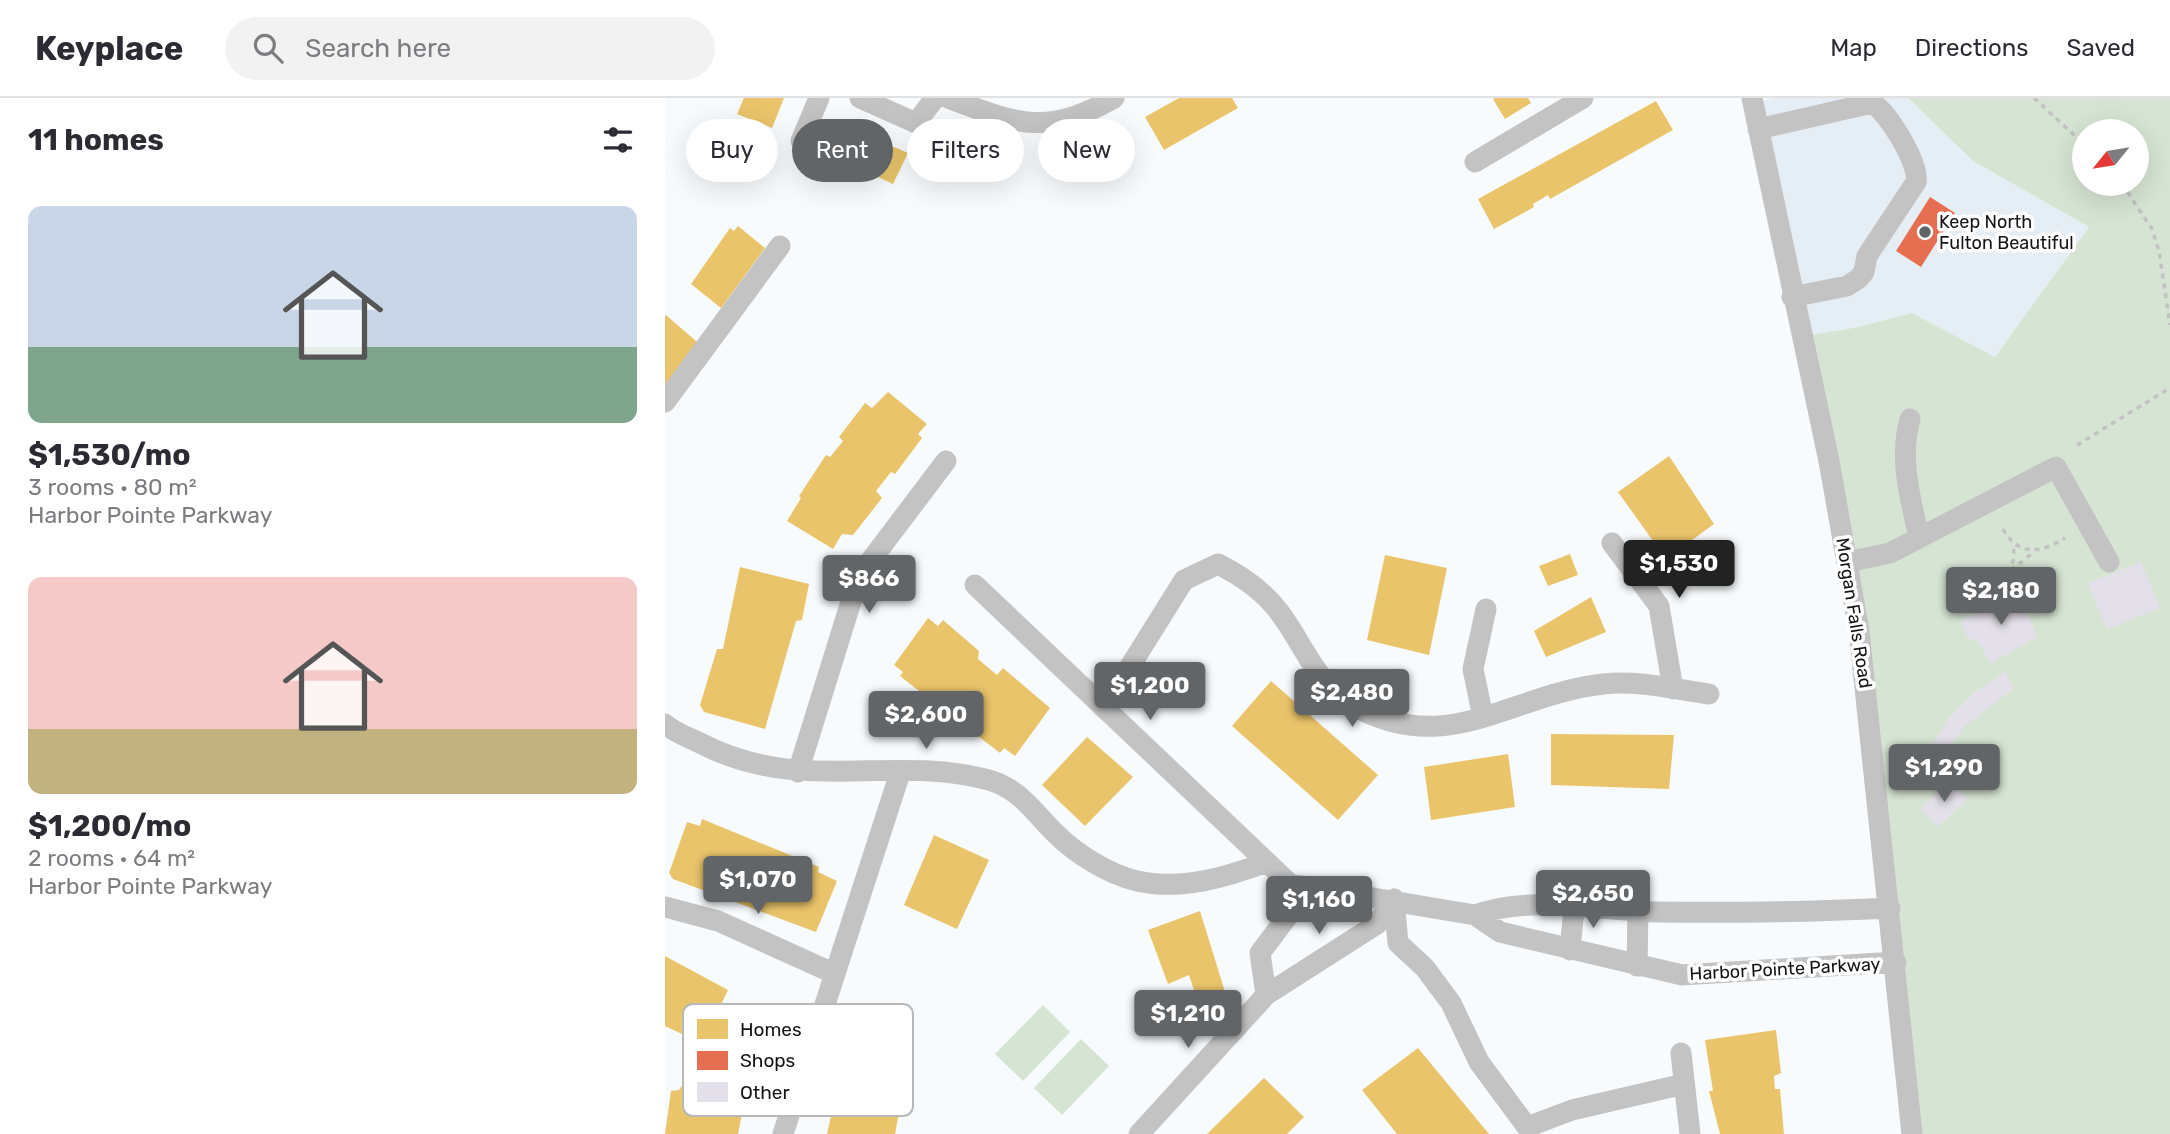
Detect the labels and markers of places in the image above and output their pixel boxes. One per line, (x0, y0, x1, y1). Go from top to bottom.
place label: Keep North Fulton Beautiful (1939, 211, 2074, 254)
marker: Keep North Fulton Beautiful (1917, 224, 1933, 240)
pin: $1,530 (1622, 540, 1736, 600)
pin: $866 (828, 556, 910, 615)
pin: $2,180 (1944, 568, 2058, 627)
pin: $1,200 (1093, 662, 1207, 722)
pin: $2,480 (1295, 670, 1409, 729)
pin: $2,600 (869, 692, 983, 751)
pin: $1,290 (1887, 744, 2001, 804)
pin: $1,070 (701, 856, 815, 916)
pin: $2,650 (1536, 870, 1650, 930)
pin: $1,160 (1262, 876, 1376, 936)
pin: $1,210 (1131, 990, 1245, 1050)

